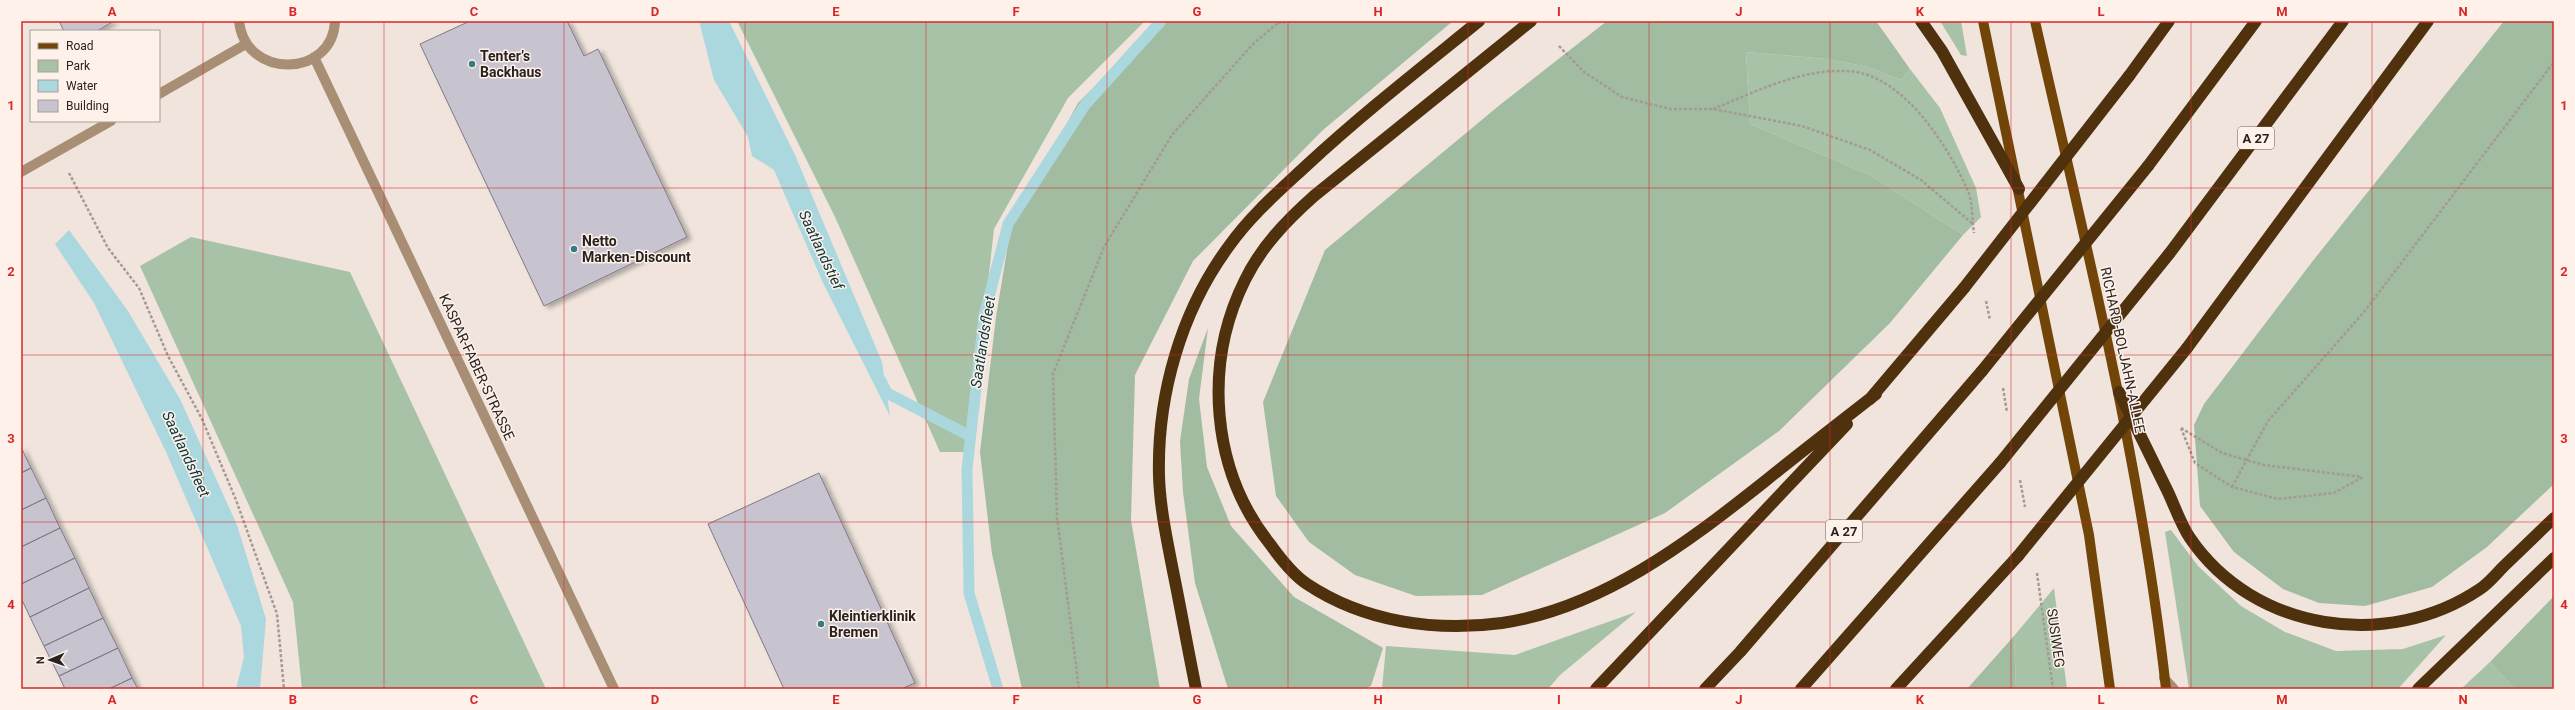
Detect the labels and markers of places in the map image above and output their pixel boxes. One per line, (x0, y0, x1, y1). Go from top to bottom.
place label: Tenter’s Backhaus (480, 48, 542, 80)
marker: Tenter’s Backhaus (467, 59, 477, 69)
place label: Netto Marken-Discount (582, 233, 691, 265)
marker: Netto Marken-Discount (569, 244, 579, 254)
place label: Kleintierklinik Bremen (829, 608, 916, 640)
marker: Kleintierklinik Bremen (816, 619, 826, 629)

